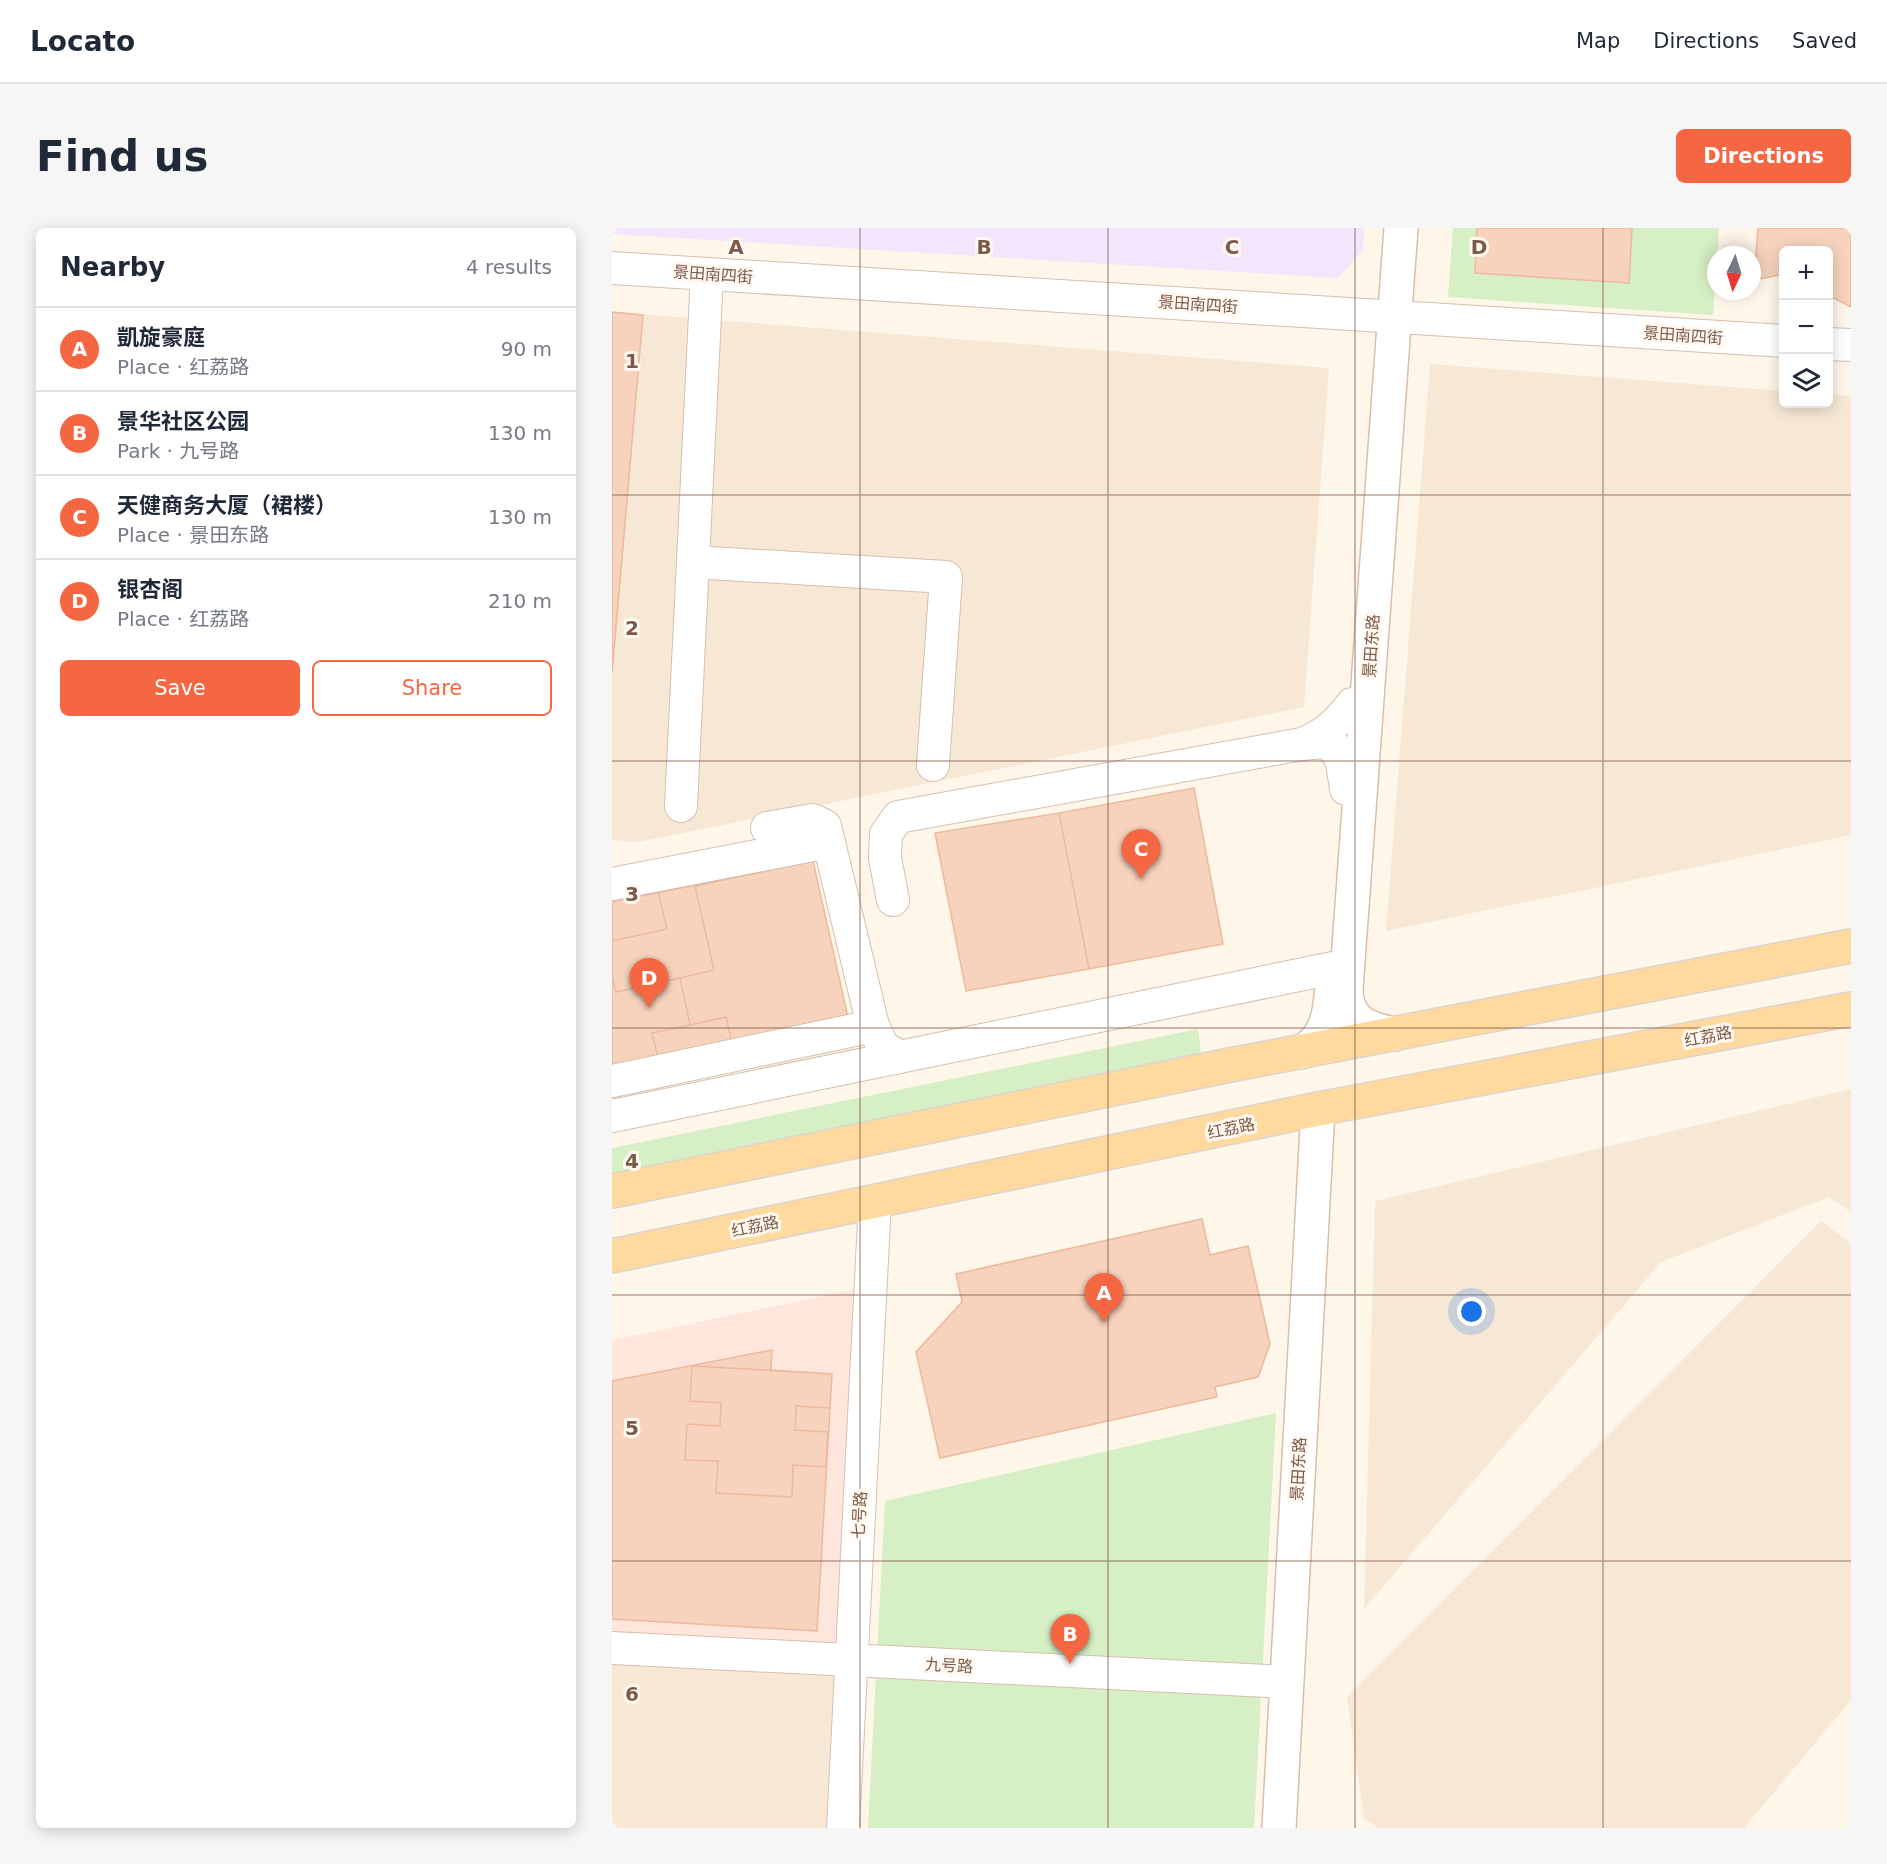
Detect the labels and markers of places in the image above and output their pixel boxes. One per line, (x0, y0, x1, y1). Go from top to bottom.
pin: C (1122, 830, 1160, 879)
pin: D (630, 958, 669, 1008)
pin: A (1084, 1274, 1124, 1323)
pin: B (1050, 1614, 1090, 1664)

